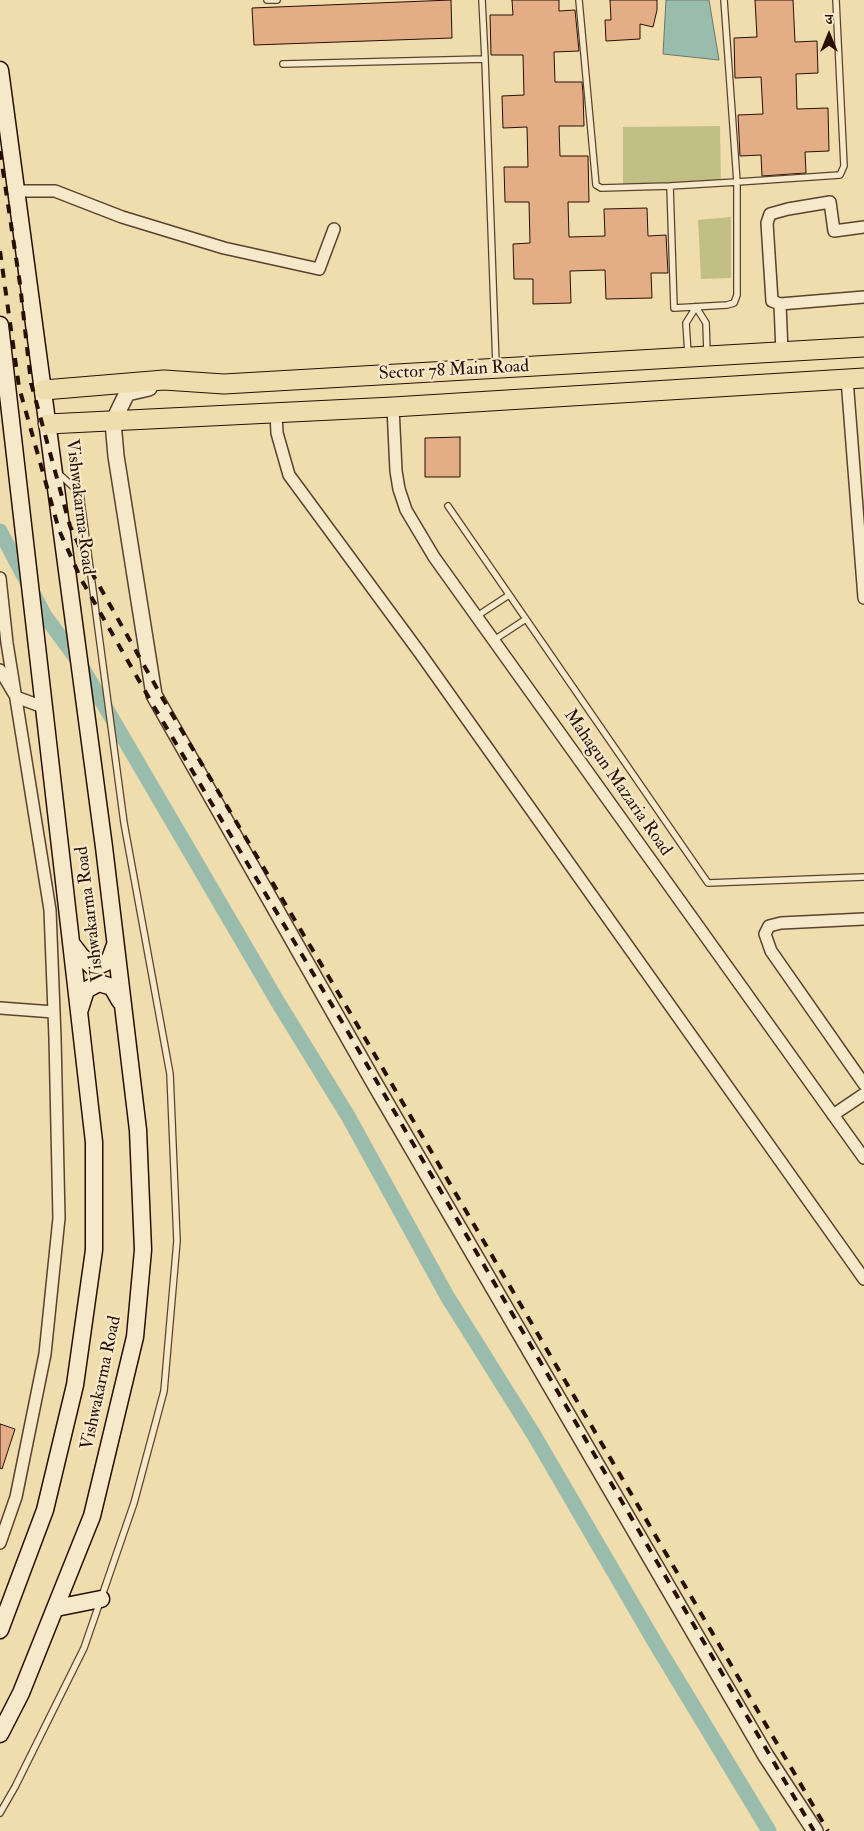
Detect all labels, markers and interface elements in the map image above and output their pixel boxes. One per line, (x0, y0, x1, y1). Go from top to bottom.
north arrow (804, 10, 854, 60)
text: उ (825, 11, 833, 28)
street label: Sector 78 Main Road (378, 356, 530, 386)
street label: Vishwakarma Road (60, 438, 98, 576)
street label: Mahagun Mazaria Road (558, 706, 676, 860)
street label: Vishwakarma Road (72, 845, 110, 983)
street label: Vishwakarma Road (77, 1314, 127, 1452)

